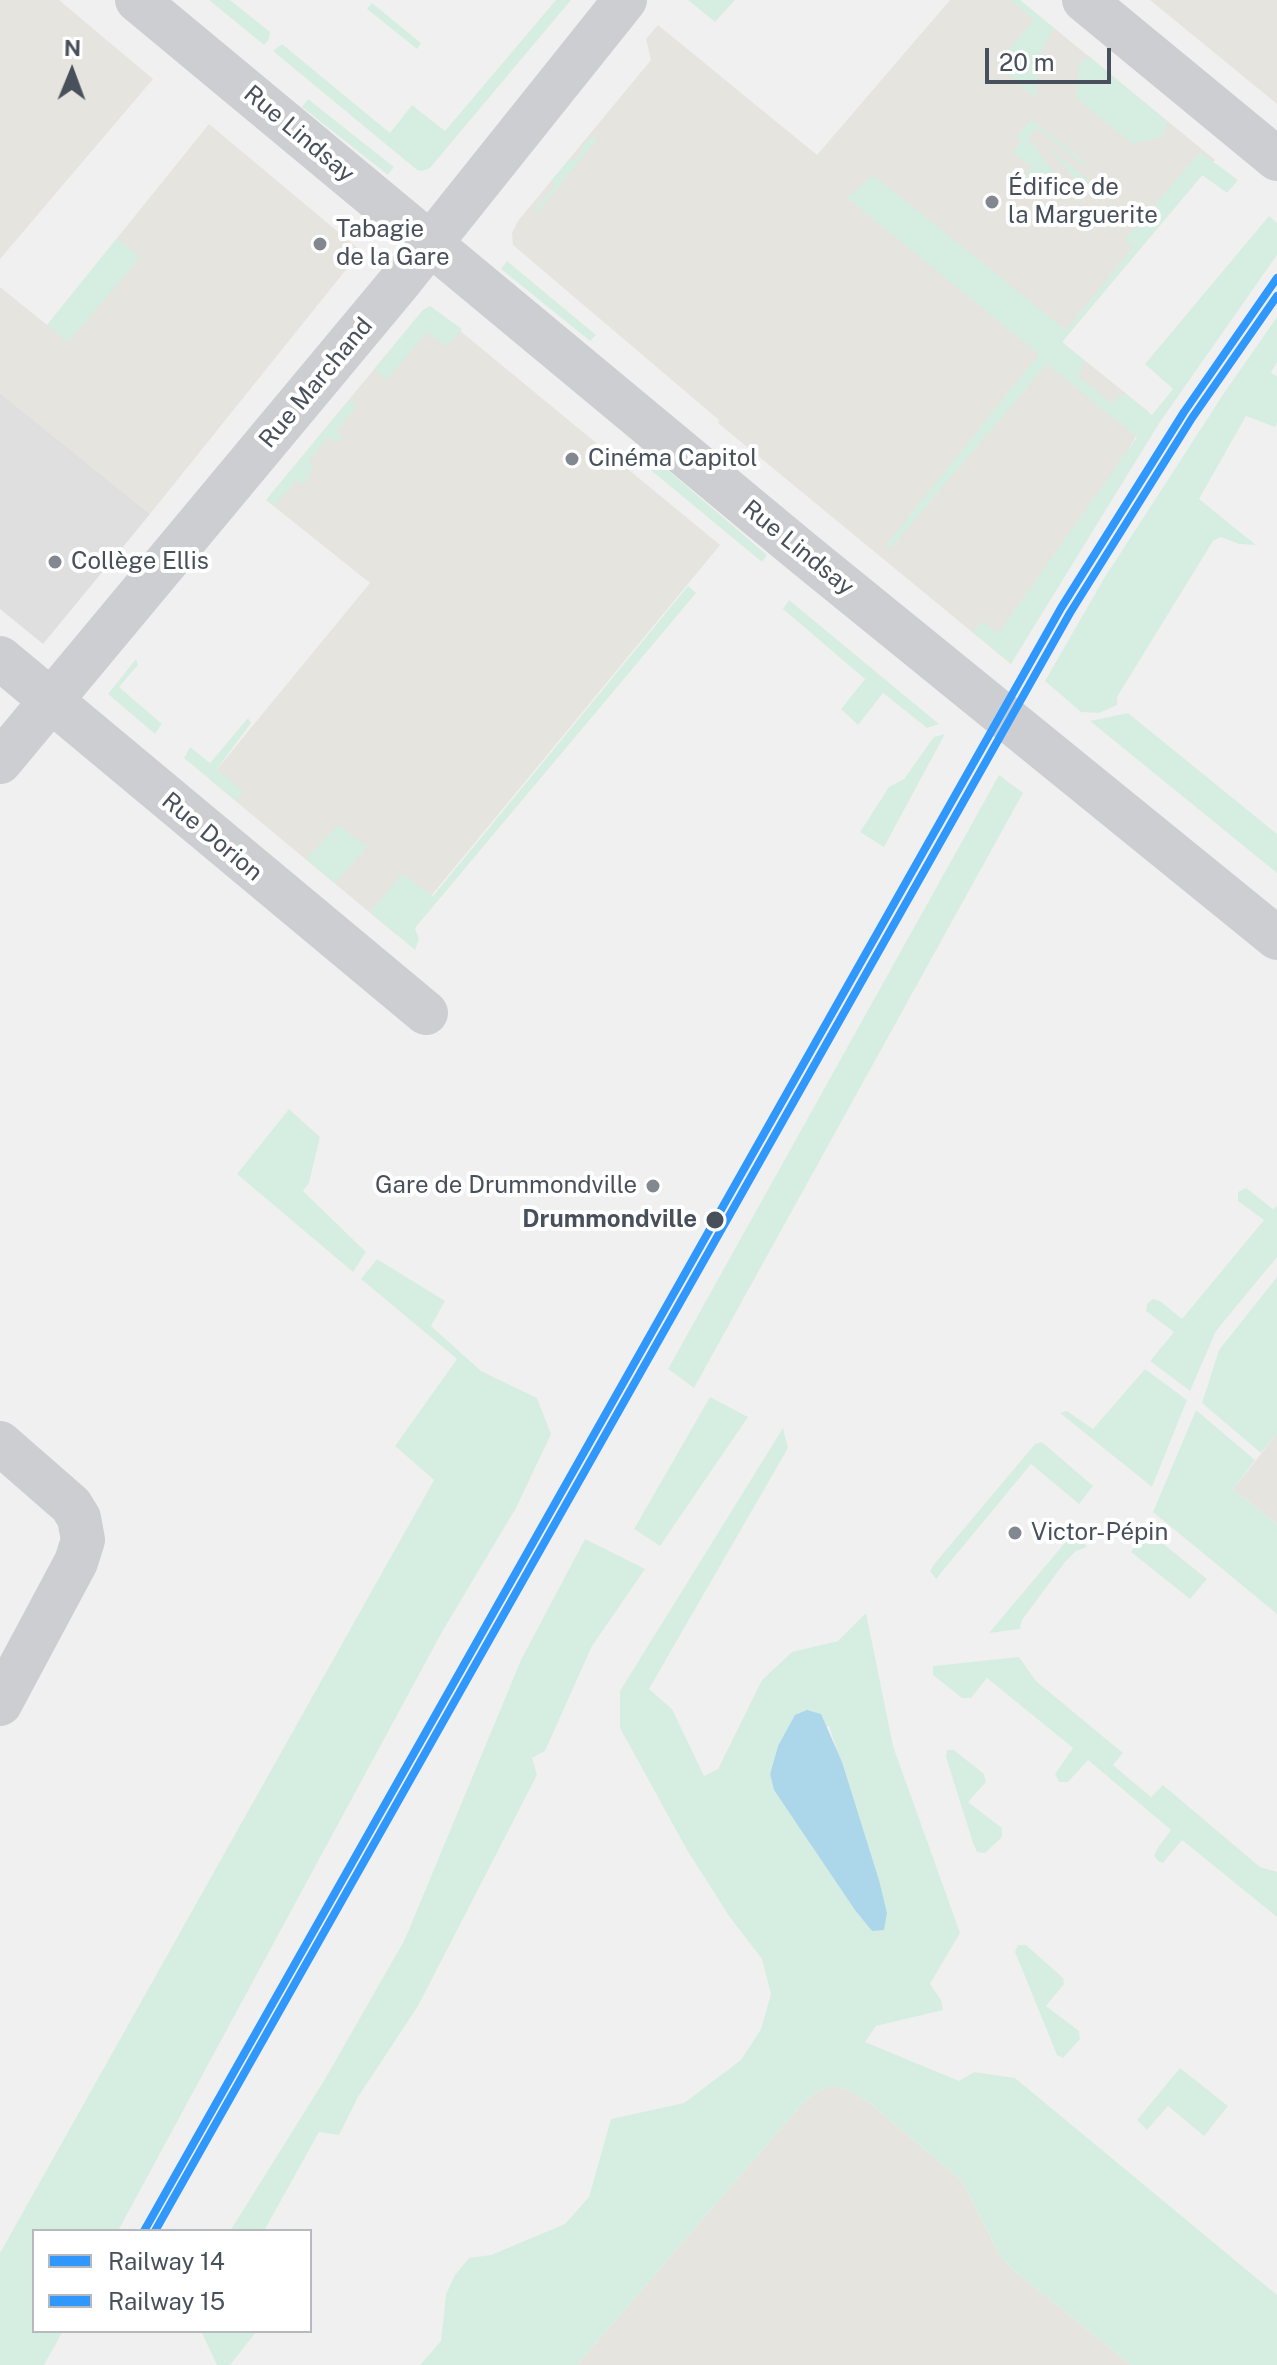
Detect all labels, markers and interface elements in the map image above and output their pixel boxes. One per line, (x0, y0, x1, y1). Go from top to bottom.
north arrow (32, 32, 112, 112)
scale bar (989, 32, 1115, 82)
text: N (64, 35, 81, 61)
text: 20 m (999, 48, 1055, 76)
street label: Rue Lindsay (238, 79, 360, 189)
place label: Édifice de la Marguerite (1008, 174, 1158, 230)
marker: Édifice de la Marguerite (983, 193, 1001, 211)
place label: Tabagie de la Gare (336, 216, 450, 272)
marker: Tabagie de la Gare (311, 235, 329, 253)
street label: Rue Marchand (253, 312, 379, 454)
place label: Cinéma Capitol (588, 445, 758, 473)
marker: Cinéma Capitol (563, 450, 581, 468)
street label: Rue Lindsay (736, 494, 860, 602)
place label: Collège Ellis (71, 548, 209, 576)
marker: Collège Ellis (46, 553, 64, 571)
street label: Rue Dorion (156, 787, 268, 887)
place label: Gare de Drummondville (375, 1172, 637, 1200)
marker: Gare de Drummondville (644, 1177, 662, 1195)
place label: Drummondville (522, 1206, 697, 1234)
marker: Drummondville (704, 1209, 726, 1231)
place label: Victor-Pépin (1031, 1519, 1168, 1547)
marker: Victor-Pépin (1006, 1524, 1024, 1542)
legend (32, 2229, 312, 2333)
text: Railway 14 (108, 2247, 225, 2275)
text: Railway 15 (108, 2287, 225, 2315)

